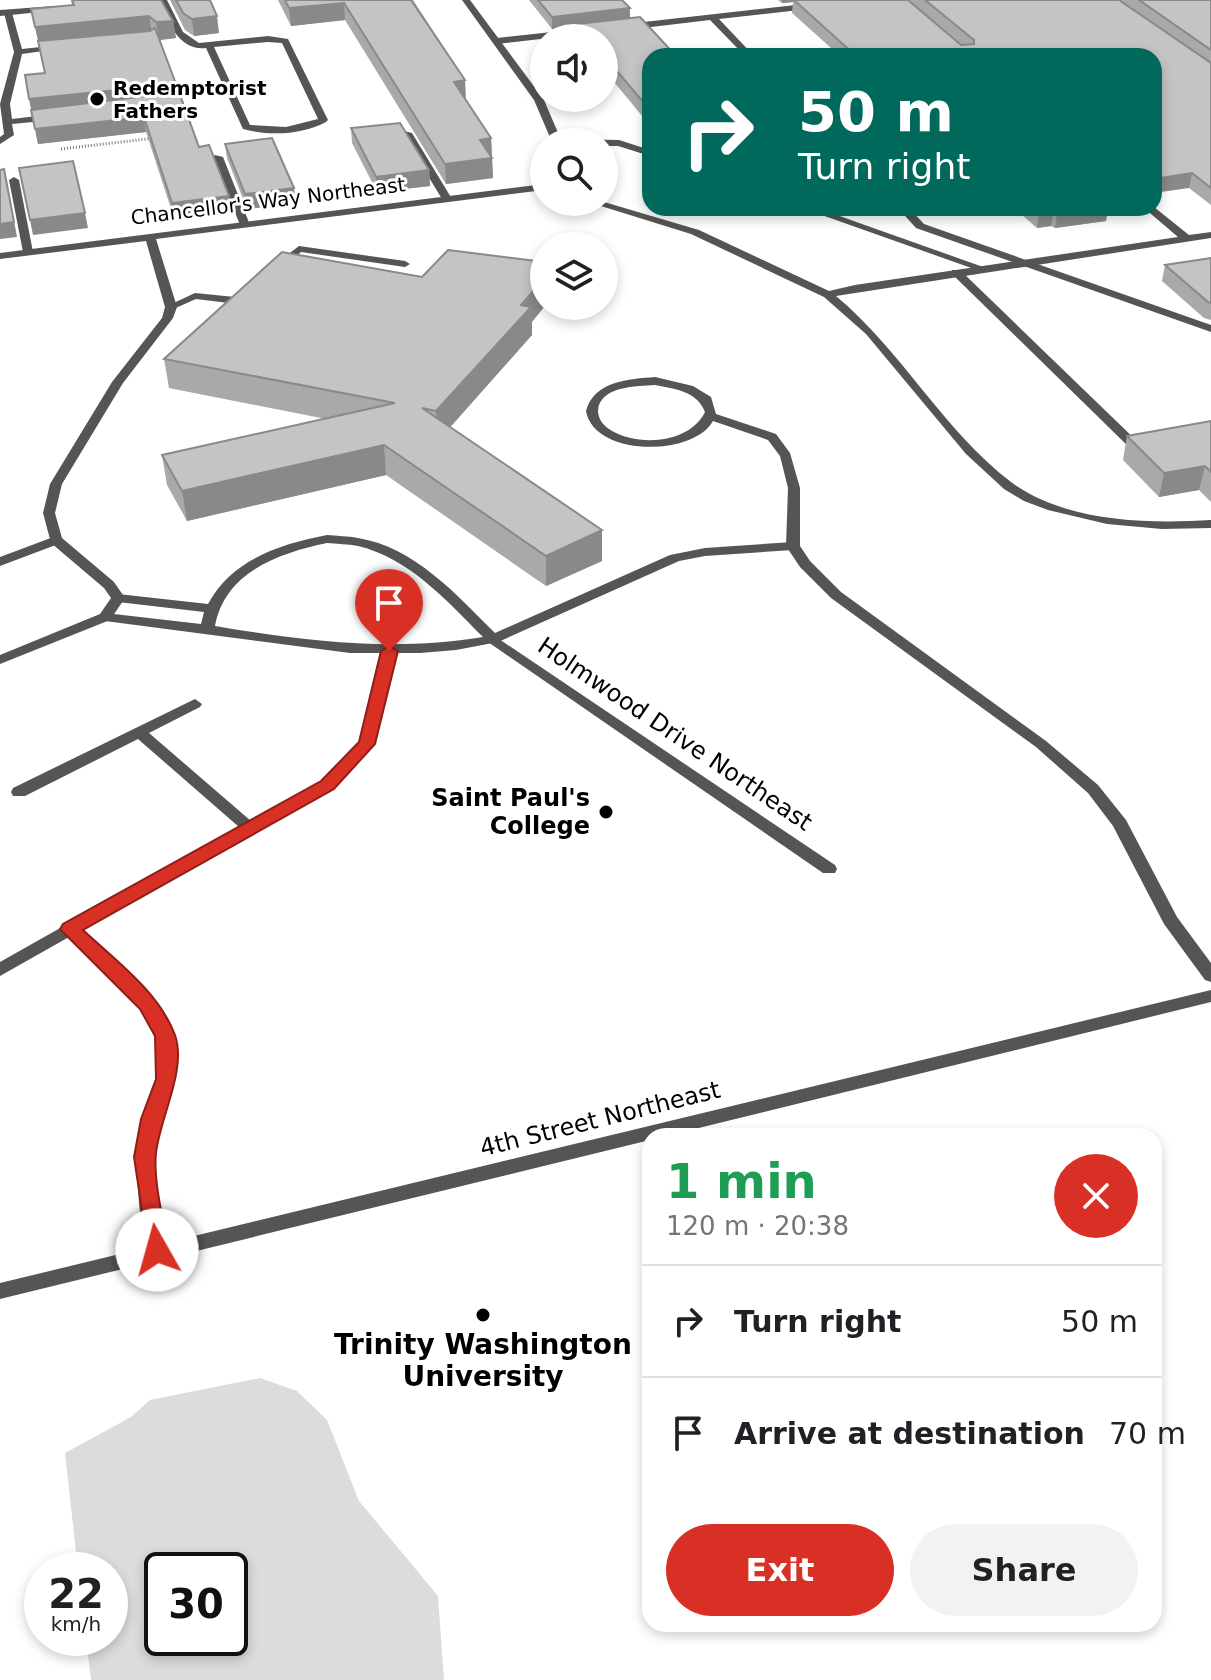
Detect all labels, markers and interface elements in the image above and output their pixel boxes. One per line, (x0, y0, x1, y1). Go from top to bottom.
map controls (530, 24, 618, 320)
button: sound (530, 24, 618, 112)
place label: Redemptorist Fathers (113, 76, 267, 123)
text: 50 m (798, 79, 954, 144)
icon: right (666, 80, 770, 184)
marker: Redemptorist Fathers (88, 90, 106, 108)
button: search (530, 128, 618, 216)
text: Turn right (798, 146, 970, 187)
street label: Chancellor's Way Northeast (129, 172, 407, 230)
button: layers (530, 232, 618, 320)
pin (355, 569, 423, 651)
icon: arrive (367, 581, 411, 625)
street label: Holmwood Drive Northeast (533, 632, 817, 836)
place label: Saint Paul's College (431, 784, 590, 840)
marker: Saint Paul's College (597, 803, 615, 821)
street label: 4th Street Northeast (477, 1076, 723, 1162)
text: 1 min (666, 1153, 817, 1209)
button: close (1054, 1154, 1138, 1238)
position arrow (115, 1208, 199, 1292)
text: 120 m · 20:38 (666, 1211, 849, 1241)
icon: right (666, 1299, 710, 1343)
text: Turn right (734, 1304, 901, 1339)
text: 50 m (1061, 1304, 1138, 1339)
marker: Trinity Washington University (474, 1306, 492, 1324)
place label: Trinity Washington University (334, 1328, 632, 1393)
icon: arrive (666, 1411, 710, 1455)
text: Arrive at destination (734, 1416, 1085, 1451)
text: 70 m (1109, 1416, 1186, 1451)
button: Exit (666, 1524, 894, 1616)
button: Share (910, 1524, 1138, 1616)
speed limit sign: 30 (144, 1552, 248, 1656)
text: 22 (48, 1571, 104, 1617)
text: km/h (51, 1612, 101, 1636)

